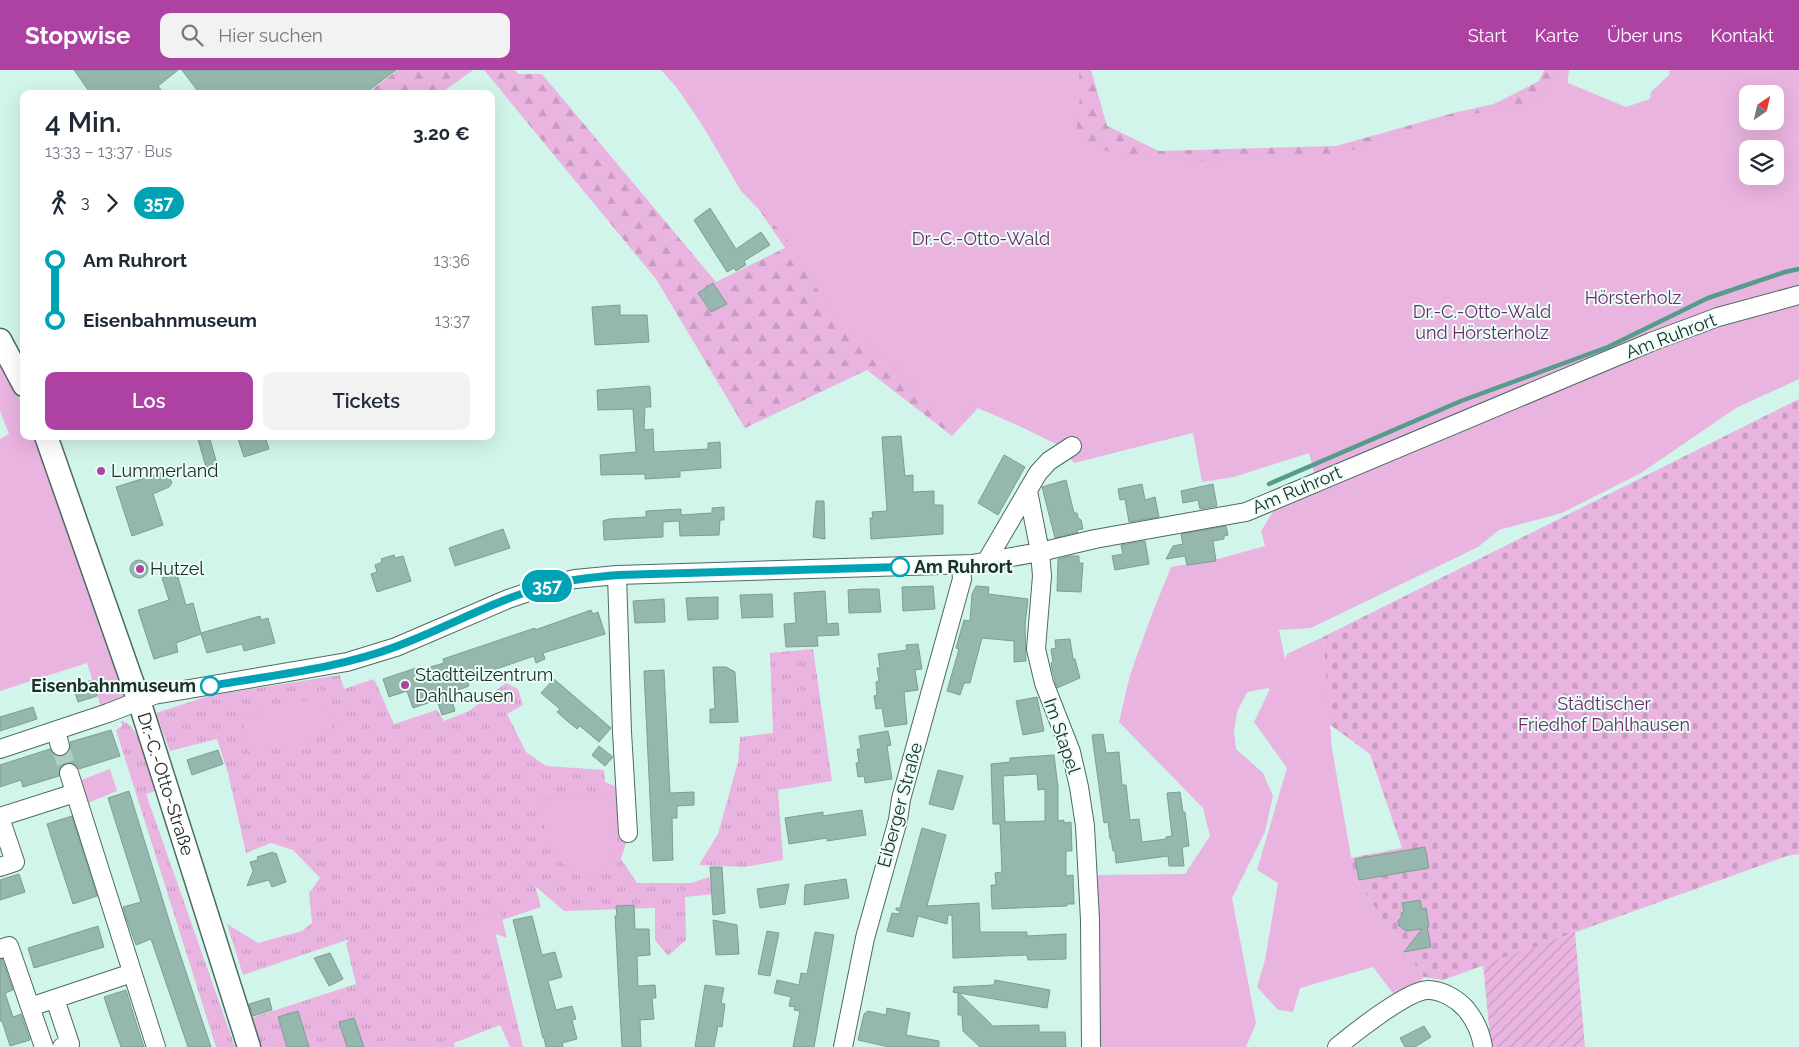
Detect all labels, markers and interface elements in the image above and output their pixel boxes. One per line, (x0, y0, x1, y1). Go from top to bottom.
search box (160, 13, 510, 58)
text: Stopwise (25, 21, 130, 50)
icon: search (178, 21, 206, 49)
text: Hier suchen (218, 24, 323, 46)
text: Start (1468, 25, 1507, 46)
text: Karte (1535, 25, 1579, 46)
text: Über uns (1607, 25, 1682, 46)
text: Kontakt (1710, 25, 1774, 46)
north arrow (1739, 85, 1784, 130)
map controls (1739, 85, 1784, 185)
text: 4 Min. (45, 106, 122, 139)
text: 3.20 € (413, 122, 470, 144)
button: layers (1739, 140, 1784, 185)
text: 13:33 – 13:37 · Bus (45, 142, 172, 161)
icon: walk (45, 189, 73, 217)
icon: forward (98, 189, 126, 217)
text: 357 (144, 192, 174, 213)
text: 3 (81, 193, 90, 212)
park label: Dr.-C.-Otto-Wald (912, 228, 1050, 249)
text: Am Ruhrort (83, 249, 187, 271)
text: 13:36 (433, 251, 470, 270)
park label: Hörsterholz (1585, 287, 1681, 308)
park label: Dr.-C.-Otto-Wald und Hörsterholz (1413, 301, 1551, 343)
text: Eisenbahnmuseum (83, 309, 257, 331)
street label: Am Ruhrort (1623, 309, 1719, 362)
text: 13:37 (435, 311, 470, 330)
button: Los (45, 372, 253, 430)
button: Tickets (263, 372, 470, 430)
place label: Lummerland (111, 460, 219, 481)
street label: Am Ruhrort (1249, 461, 1345, 518)
marker: Lummerland (95, 465, 107, 477)
place label: Am Ruhrort (914, 556, 1013, 577)
marker: Am Ruhrort (890, 557, 910, 577)
place label: Hutzel (150, 558, 204, 579)
marker: Hutzel (134, 563, 146, 575)
line badge: 357 (518, 570, 576, 602)
text: 357 (532, 575, 562, 596)
place label: Stadtteilzentrum Dahlhausen (415, 664, 553, 706)
place label: Eisenbahnmuseum (31, 675, 196, 696)
marker: Eisenbahnmuseum (200, 676, 220, 696)
marker: Stadtteilzentrum Dahlhausen (399, 679, 411, 691)
park label: Städtischer Friedhof Dahlhausen (1518, 693, 1690, 735)
street label: Im Stapel (1040, 695, 1085, 777)
street label: Dr.-C.-Otto-Straße (133, 710, 199, 858)
street label: Eiberger Straße (873, 740, 926, 869)

